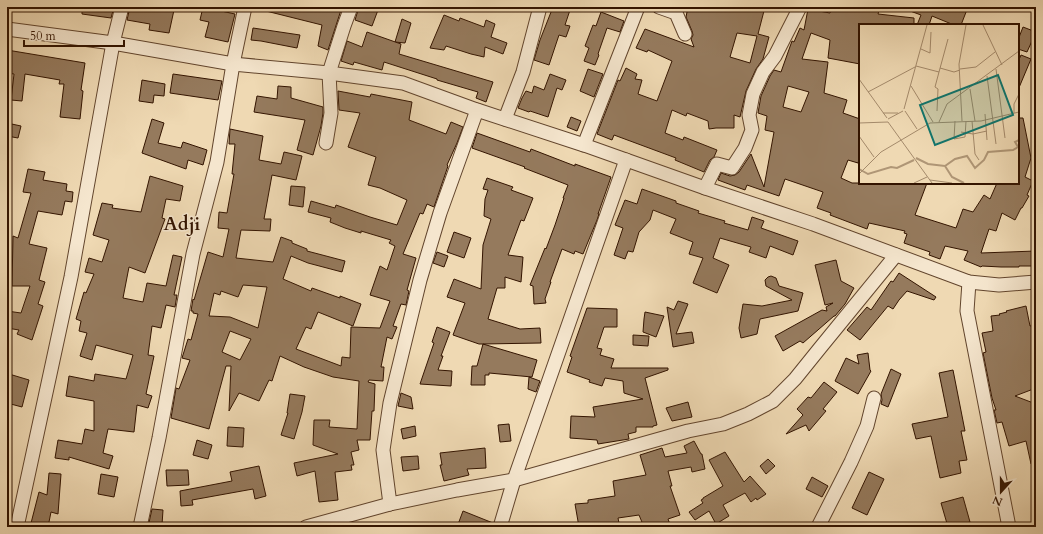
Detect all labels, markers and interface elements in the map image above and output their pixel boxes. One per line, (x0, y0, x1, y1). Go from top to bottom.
scale bar (24, 22, 124, 48)
inset map (859, 24, 1019, 184)
text: 50 m (30, 28, 57, 44)
district label: Adji (164, 211, 200, 237)
north arrow (981, 472, 1021, 512)
text: N (990, 492, 1005, 510)

